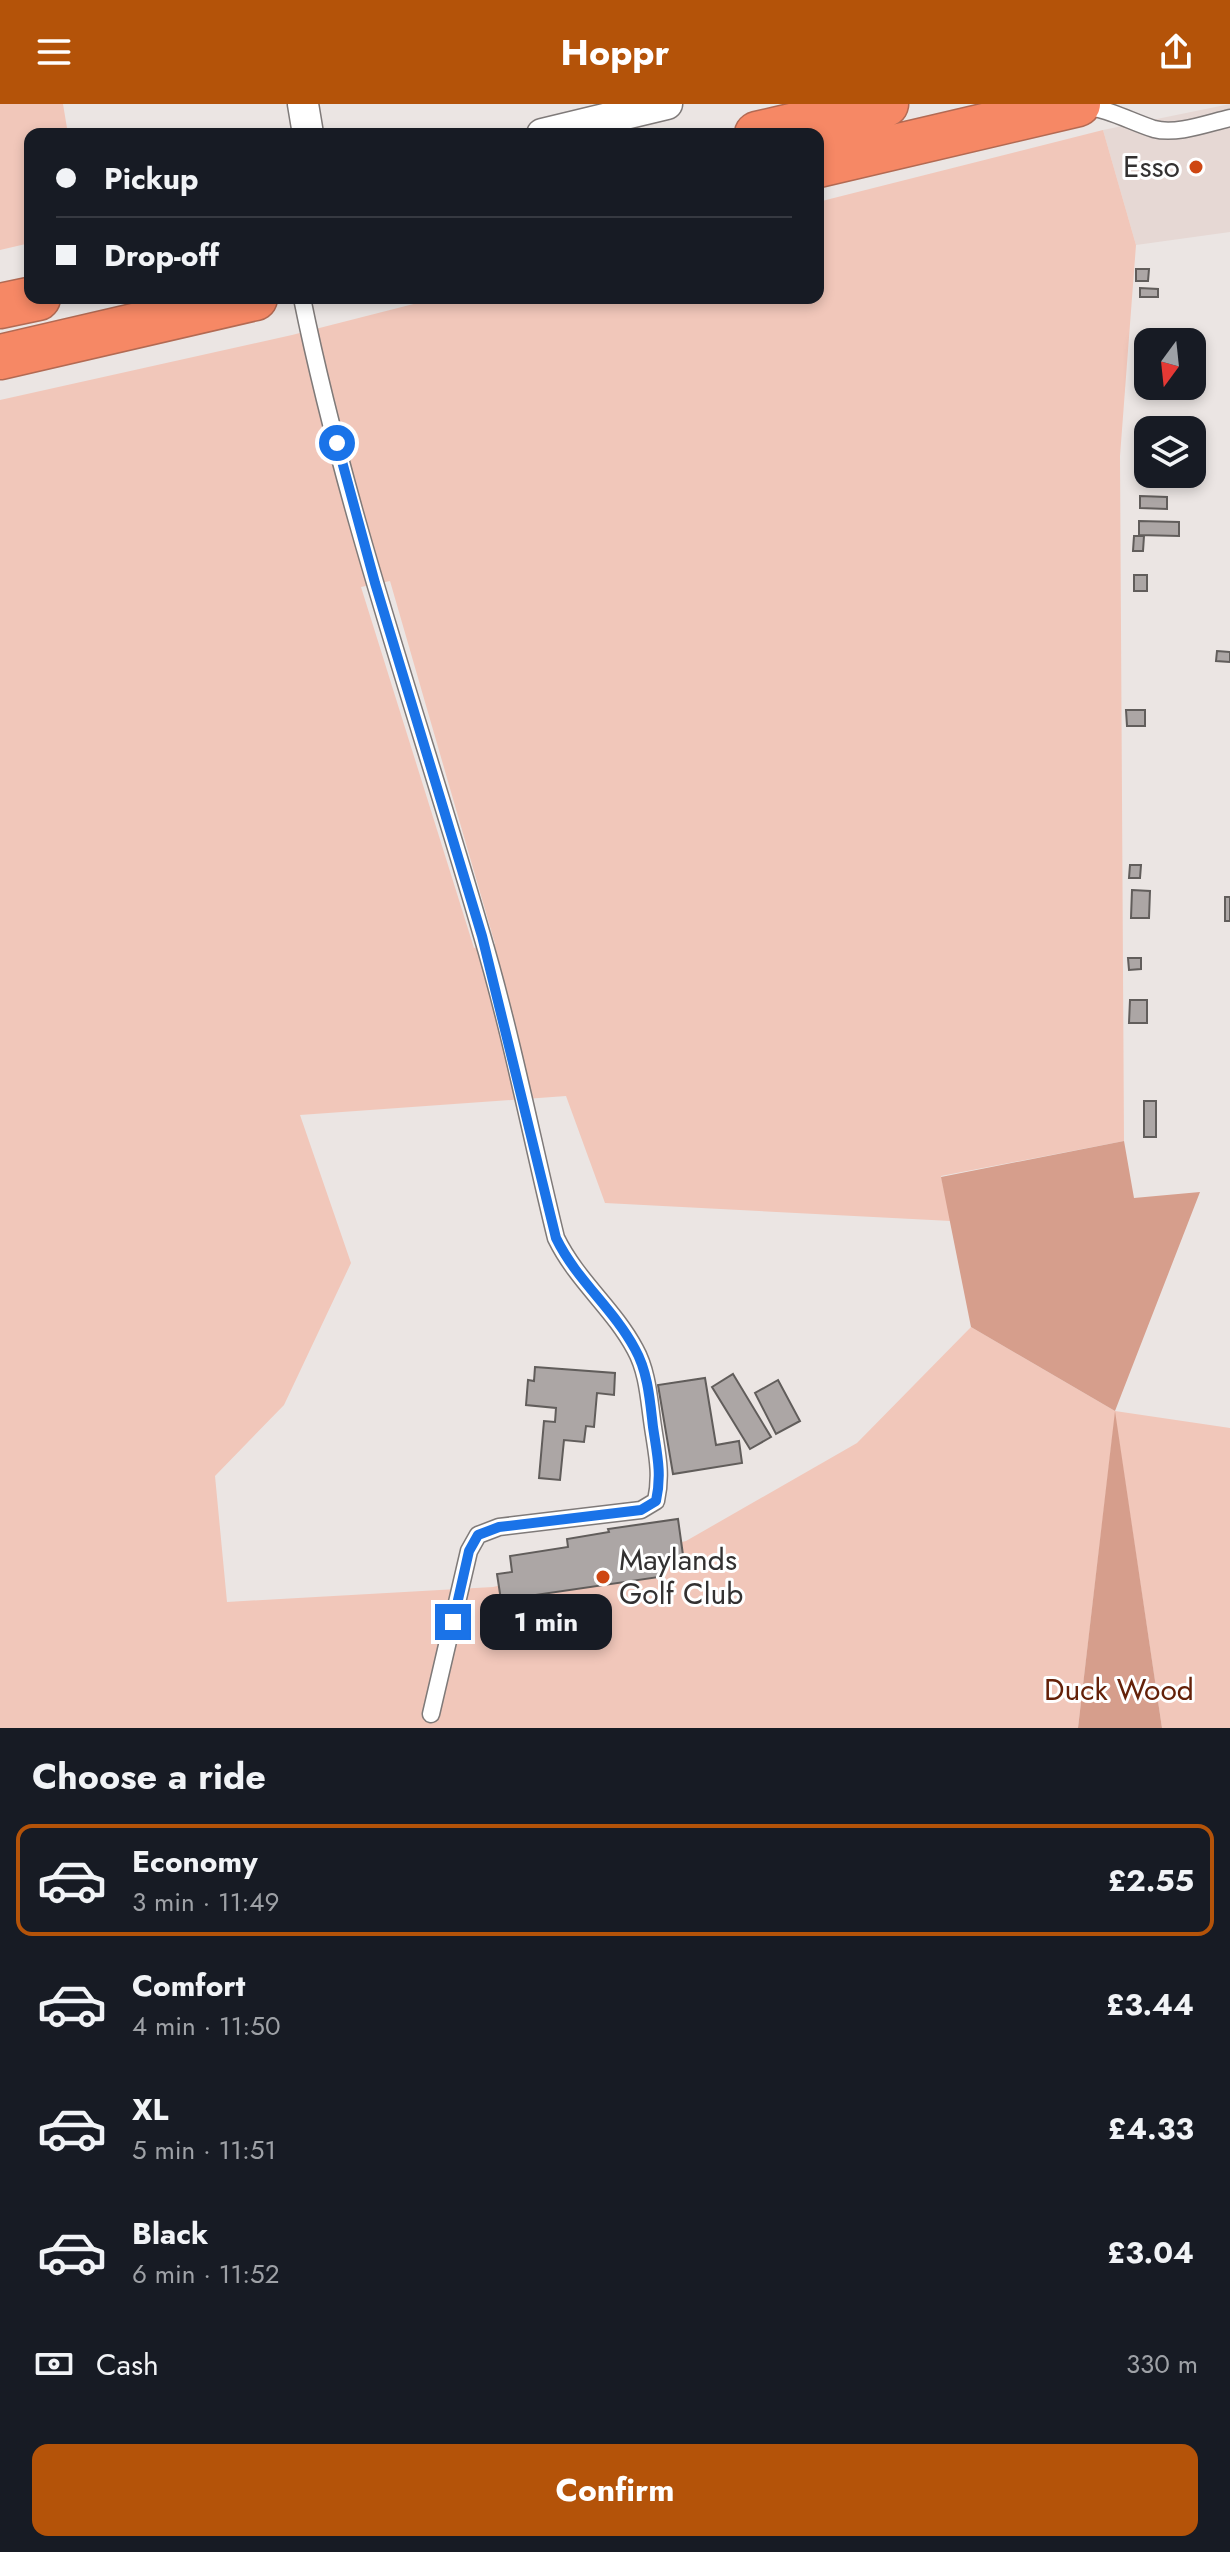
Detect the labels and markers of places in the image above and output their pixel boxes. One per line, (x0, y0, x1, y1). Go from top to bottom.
place label: Esso (1123, 145, 1180, 188)
marker: Esso (1187, 158, 1205, 176)
place label: Maylands Golf Club (619, 1538, 743, 1615)
marker: Maylands Golf Club (594, 1568, 612, 1586)

